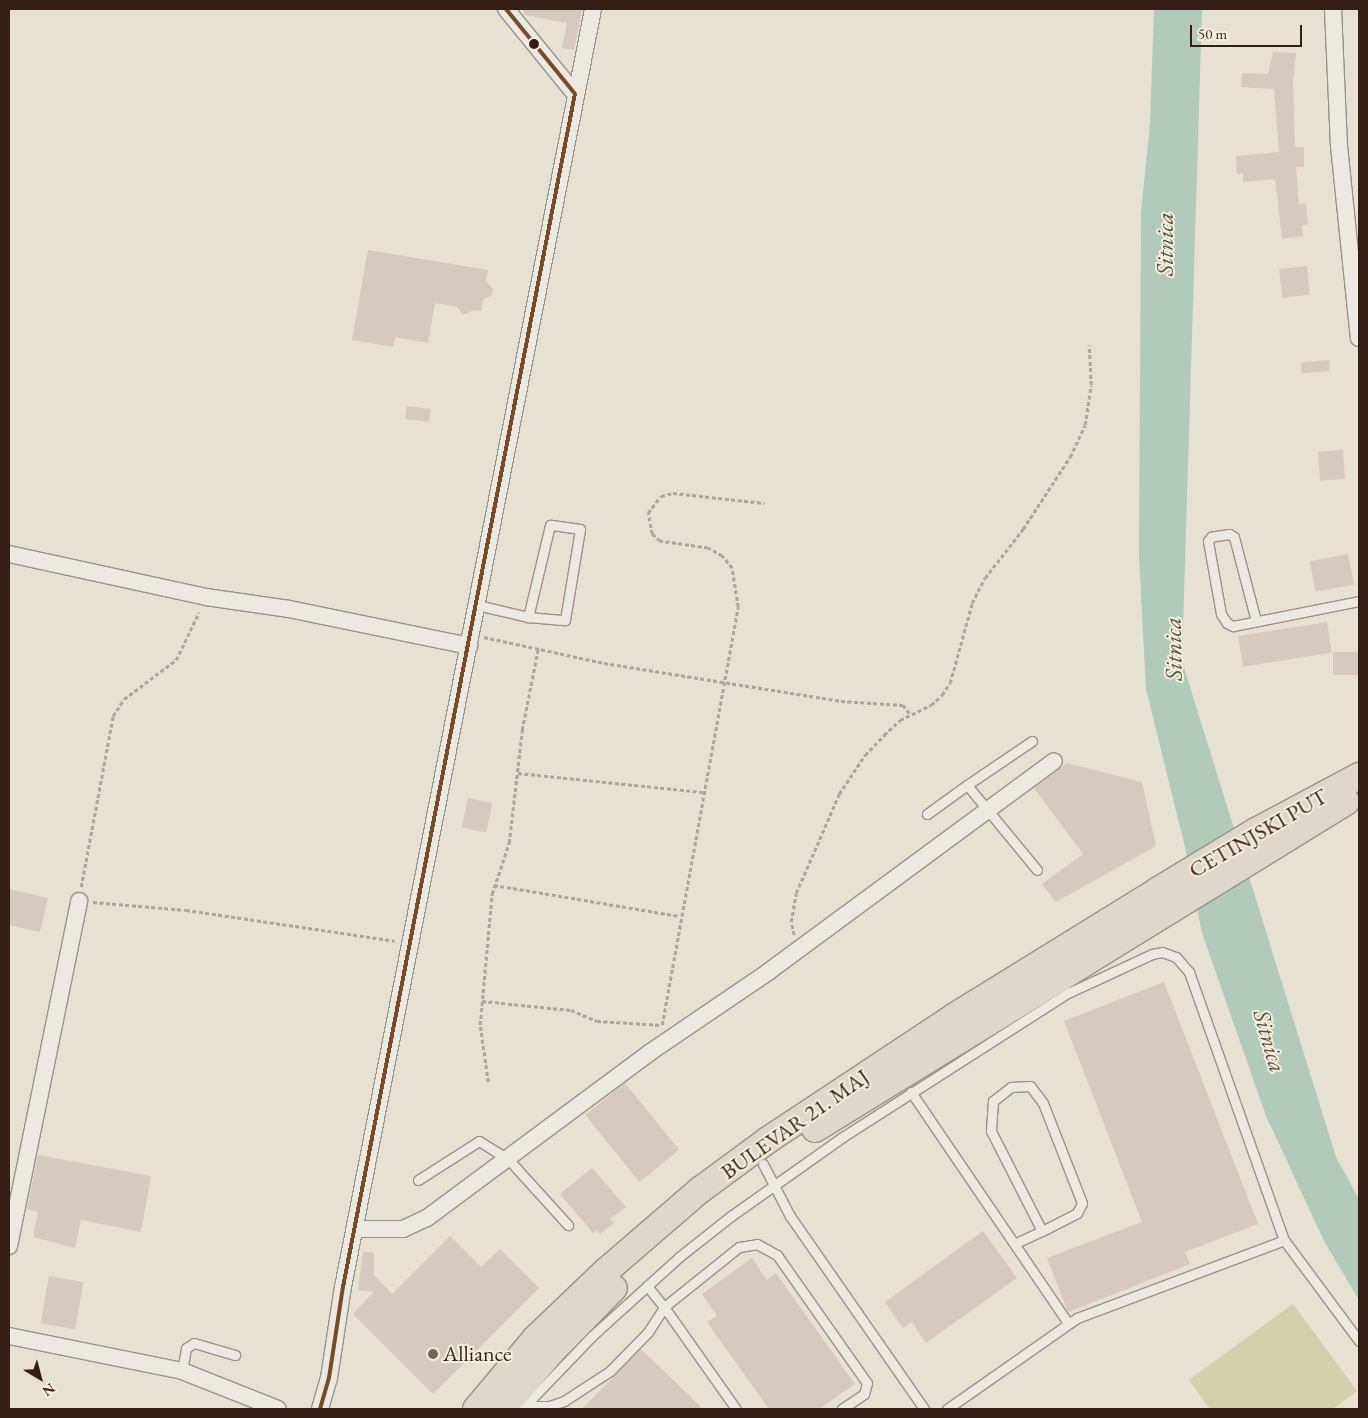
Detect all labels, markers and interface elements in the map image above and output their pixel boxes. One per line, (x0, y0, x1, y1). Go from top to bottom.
scale bar (1193, 15, 1306, 47)
text: 50 m (1198, 24, 1227, 43)
unlabelled marker (529, 39, 539, 49)
water label: Sitnica (1151, 212, 1179, 276)
water label: Sitnica (1158, 617, 1188, 681)
street label: CETINJSKI PUT (1184, 783, 1332, 883)
water label: Sitnica (1247, 1006, 1293, 1076)
street label: BULEVAR 21. MAJ (716, 1063, 874, 1185)
place label: Alliance (443, 1341, 512, 1367)
marker: Alliance (427, 1348, 439, 1360)
north arrow (15, 1353, 65, 1403)
text: N (39, 1379, 59, 1401)

